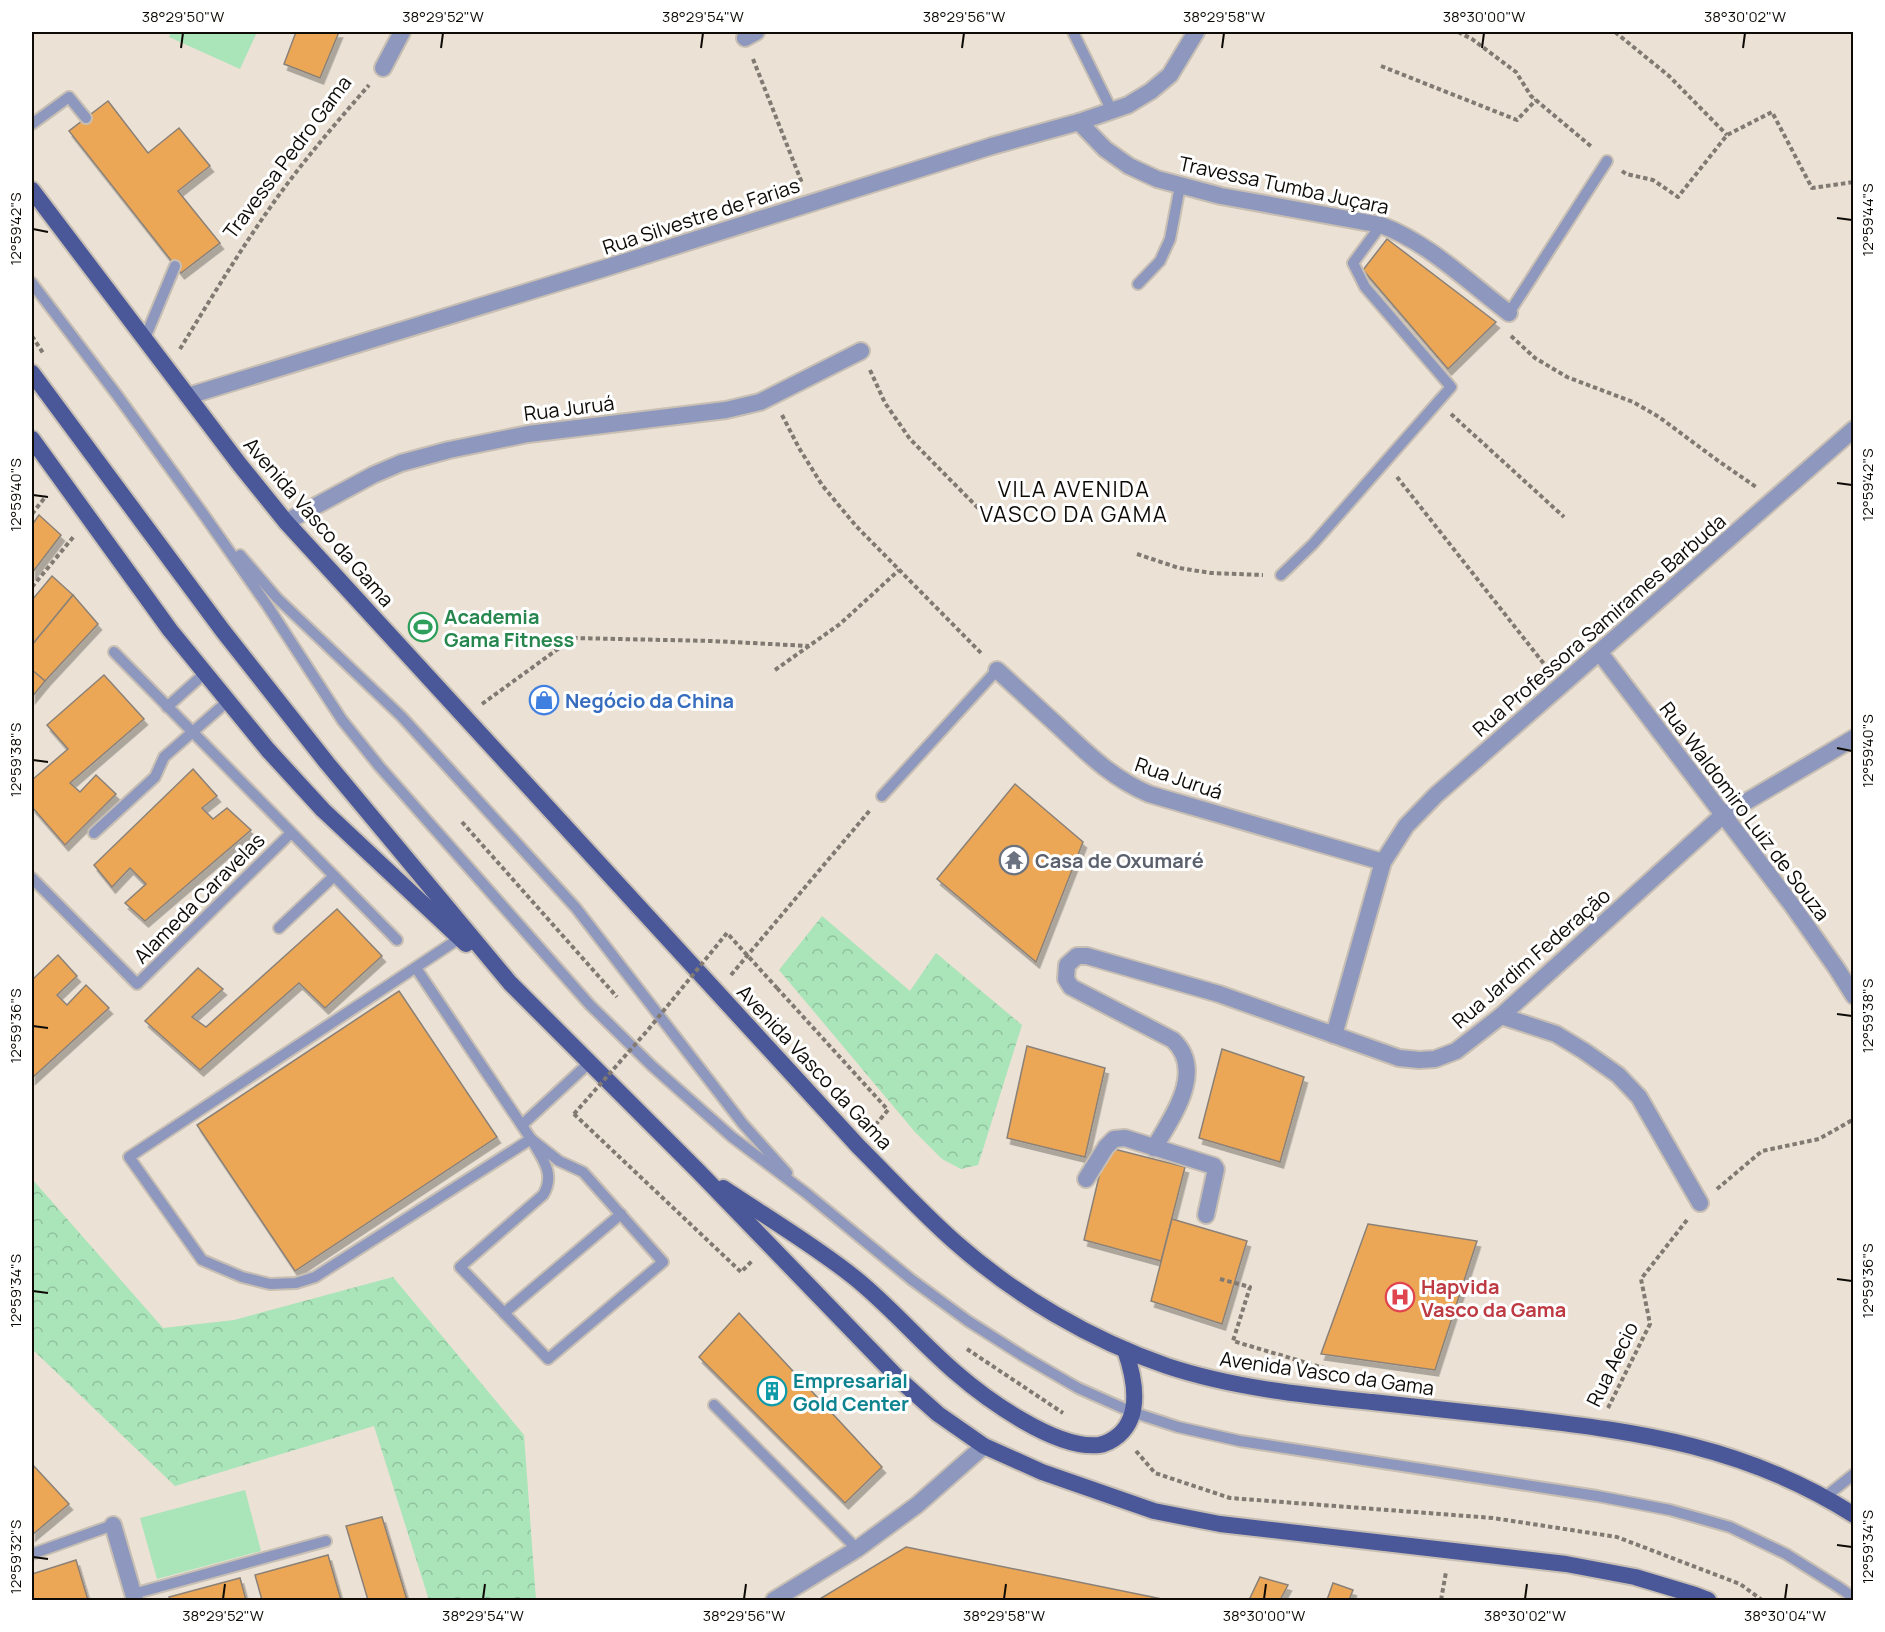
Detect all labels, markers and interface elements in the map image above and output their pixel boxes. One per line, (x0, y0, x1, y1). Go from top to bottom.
text: 38°29'50"W (142, 6, 224, 27)
text: 38°29'52"W (402, 6, 484, 27)
text: 38°29'54"W (662, 6, 744, 27)
text: 38°29'56"W (923, 6, 1005, 27)
text: 38°29'58"W (1183, 6, 1265, 27)
text: 38°30'00"W (1443, 6, 1525, 27)
text: 38°30'02"W (1704, 6, 1786, 27)
street label: Travessa Pedro Gama (217, 70, 357, 244)
street label: Travessa Tumba Juçara (1177, 150, 1391, 220)
street label: Rua Silvestre de Farias (599, 171, 803, 261)
text: 12°59'44"S (1857, 183, 1878, 257)
text: 12°59'42"S (5, 192, 26, 266)
street label: Rua Juruá (522, 389, 616, 427)
street label: Avenida Vasco da Gama (238, 432, 400, 612)
text: 12°59'42"S (1857, 448, 1878, 522)
text: 12°59'40"S (5, 458, 26, 532)
district label: VILA AVENIDA VASCO DA GAMA (980, 474, 1168, 529)
street label: Rua Professora Samirames Barbuda (1467, 508, 1731, 742)
place label: Academia Gama Fitness (444, 603, 575, 653)
sports icon: Academia Gama Fitness (407, 611, 439, 643)
shop icon: Negócio da China (528, 684, 560, 716)
place label: Negócio da China (565, 687, 734, 714)
street label: Rua Waldomiro Luiz de Souza (1654, 696, 1836, 926)
text: 12°59'40"S (1857, 714, 1878, 788)
text: 12°59'38"S (5, 723, 26, 797)
street label: Rua Juruá (1132, 750, 1226, 806)
street label: Alameda Caravelas (128, 827, 270, 969)
temple icon: Casa de Oxumaré (998, 844, 1030, 876)
place label: Casa de Oxumaré (1035, 847, 1204, 874)
street label: Rua Jardim Federação (1446, 882, 1616, 1034)
street label: Avenida Vasco da Gama (731, 979, 899, 1155)
text: 12°59'38"S (1857, 979, 1878, 1053)
text: 12°59'36"S (5, 988, 26, 1064)
text: 12°59'36"S (1857, 1243, 1878, 1319)
text: 12°59'34"S (5, 1254, 26, 1328)
place label: Hapvida Vasco da Gama (1421, 1273, 1566, 1323)
hospital icon: Hapvida Vasco da Gama (1384, 1281, 1416, 1313)
street label: Rua Aecio (1580, 1317, 1644, 1411)
street label: Avenida Vasco da Gama (1218, 1345, 1436, 1401)
place label: Empresarial Gold Center (793, 1367, 909, 1417)
building icon: Empresarial Gold Center (756, 1375, 788, 1407)
text: 12°59'34"S (1857, 1510, 1878, 1584)
text: 12°59'32"S (5, 1520, 26, 1594)
text: 38°29'52"W (182, 1605, 264, 1626)
text: 38°29'54"W (442, 1605, 524, 1626)
text: 38°29'56"W (703, 1605, 785, 1626)
text: 38°29'58"W (963, 1605, 1045, 1626)
text: 38°30'00"W (1223, 1605, 1305, 1626)
text: 38°30'02"W (1484, 1605, 1566, 1626)
text: 38°30'04"W (1744, 1605, 1826, 1626)

